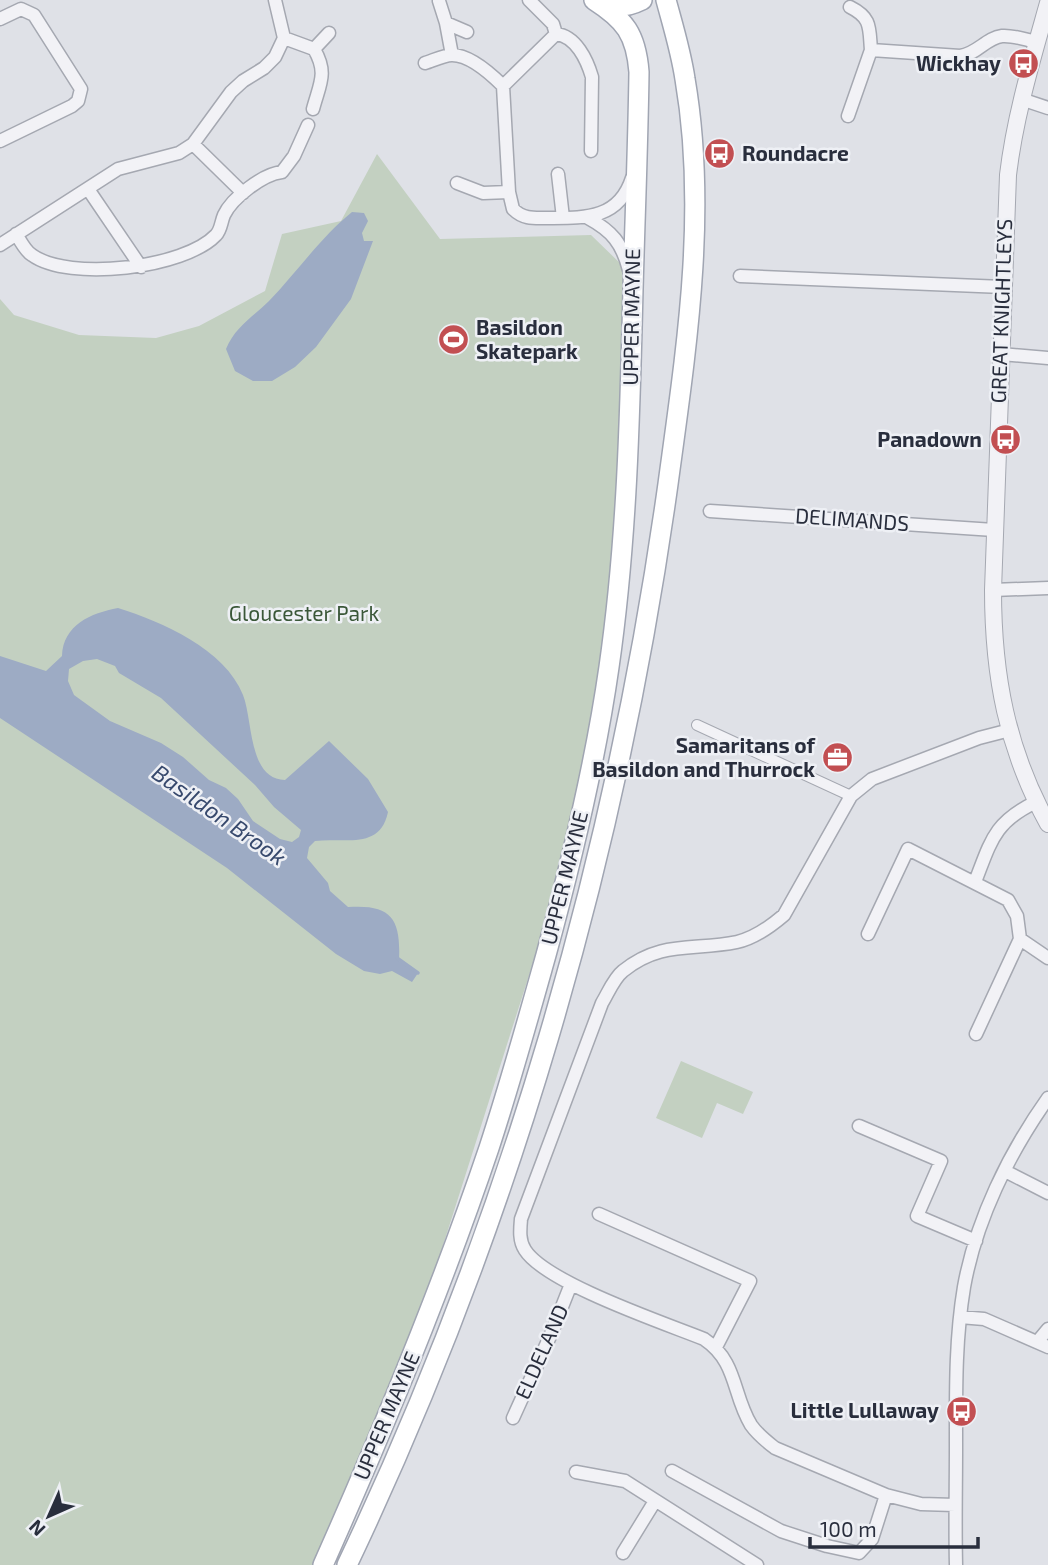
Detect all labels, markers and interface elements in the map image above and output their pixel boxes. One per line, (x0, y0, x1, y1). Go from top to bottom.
bus stop icon: Wickhay (1007, 47, 1041, 81)
place label: Wickhay (916, 50, 1001, 76)
bus stop icon: Roundacre (702, 137, 736, 171)
place label: Roundacre (742, 140, 849, 165)
street label: GREAT KNIGHTLEYS (985, 218, 1016, 404)
street label: UPPER MAYNE (617, 248, 644, 386)
place label: Basildon Skatepark (476, 314, 578, 363)
sports icon: Basildon Skatepark (436, 323, 470, 357)
bus stop icon: Panadown (988, 423, 1022, 457)
place label: Panadown (877, 426, 982, 451)
street label: DELIMANDS (794, 502, 910, 535)
park label: Gloucester Park (229, 600, 379, 625)
place label: Samaritans of Basildon and Thurrock (592, 732, 816, 781)
office icon: Samaritans of Basildon and Thurrock (821, 741, 855, 775)
water label: Basildon Brook (147, 758, 292, 871)
street label: UPPER MAYNE (535, 808, 592, 947)
street label: ELDELAND (509, 1300, 573, 1403)
street label: UPPER MAYNE (347, 1347, 424, 1483)
bus stop icon: Little Lullaway (945, 1394, 979, 1428)
place label: Little Lullaway (790, 1397, 939, 1423)
north arrow (14, 1481, 84, 1551)
scale bar (810, 1506, 978, 1550)
text: N (24, 1515, 50, 1541)
text: 100 m (820, 1516, 877, 1541)

